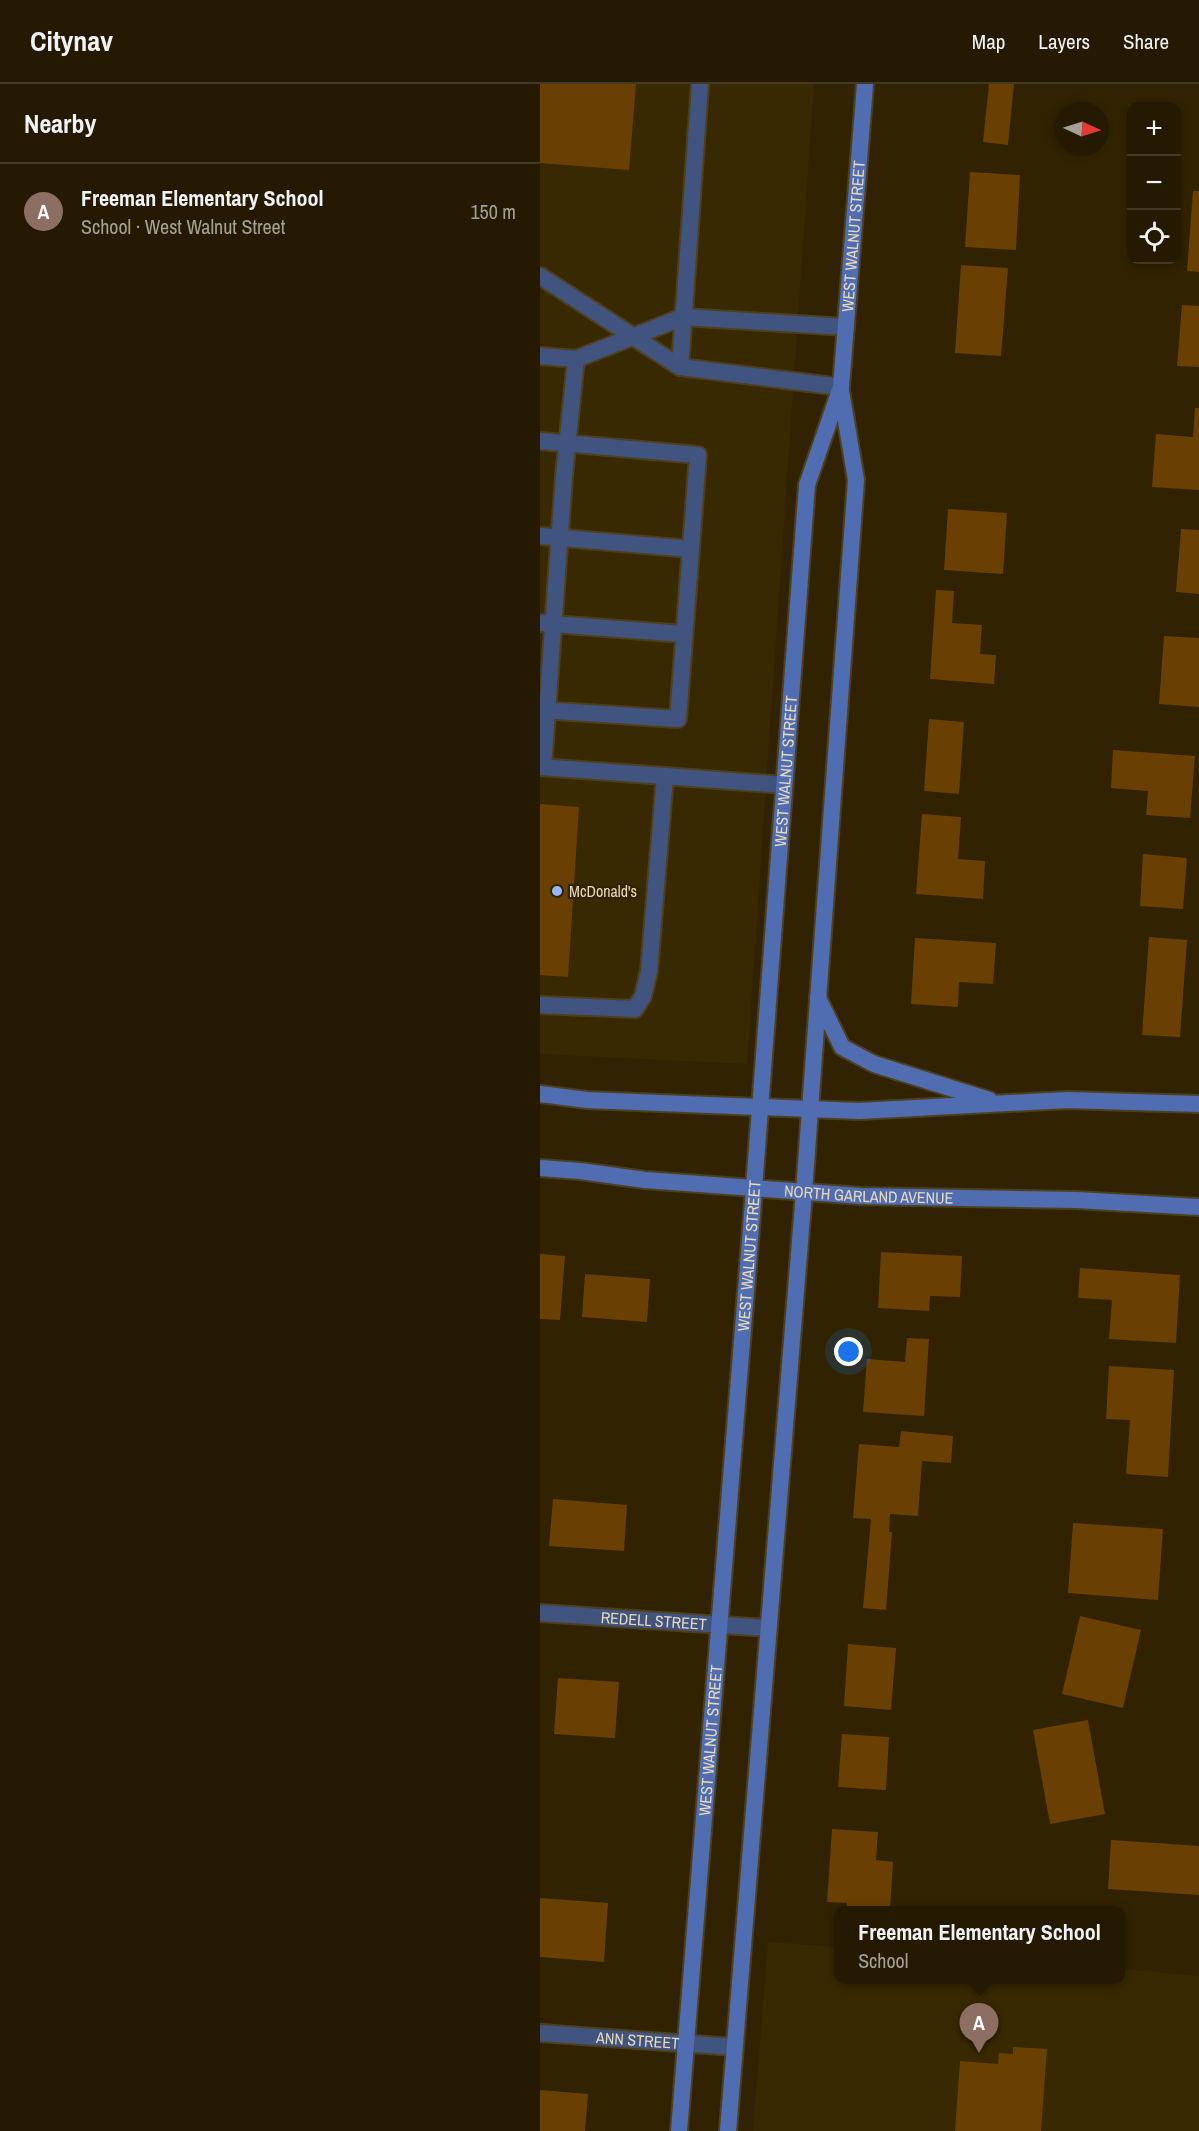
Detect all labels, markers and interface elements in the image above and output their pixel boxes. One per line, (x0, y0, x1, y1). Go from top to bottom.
text: Citynav (30, 22, 113, 60)
text: Map (972, 27, 1005, 56)
text: Layers (1038, 27, 1090, 56)
text: Share (1123, 27, 1169, 56)
north arrow (1055, 102, 1109, 156)
map controls (1127, 102, 1181, 264)
button: + (1127, 102, 1181, 156)
text: Nearby (24, 106, 96, 141)
button: − (1127, 156, 1181, 210)
street label: WEST WALNUT STREET (836, 160, 870, 313)
text: Freeman Elementary School (81, 183, 324, 213)
text: A (38, 198, 49, 225)
text: 150 m (470, 198, 516, 225)
button: locate (1127, 210, 1181, 264)
text: School · West Walnut Street (81, 213, 285, 240)
street label: WEST WALNUT STREET (769, 695, 802, 848)
place label: McDonald's (569, 880, 637, 902)
marker: McDonald's (550, 884, 564, 898)
street label: WEST WALNUT STREET (732, 1179, 766, 1332)
street label: NORTH GARLAND AVENUE (783, 1179, 954, 1209)
your location (834, 1337, 863, 1366)
street label: REDELL STREET (600, 1606, 707, 1635)
street label: WEST WALNUT STREET (693, 1664, 727, 1817)
popup (834, 1906, 1125, 1984)
text: Freeman Elementary School (858, 1917, 1101, 1947)
text: School (858, 1947, 908, 1974)
pin: A (960, 2004, 998, 2053)
street label: ANN STREET (594, 2026, 680, 2054)

